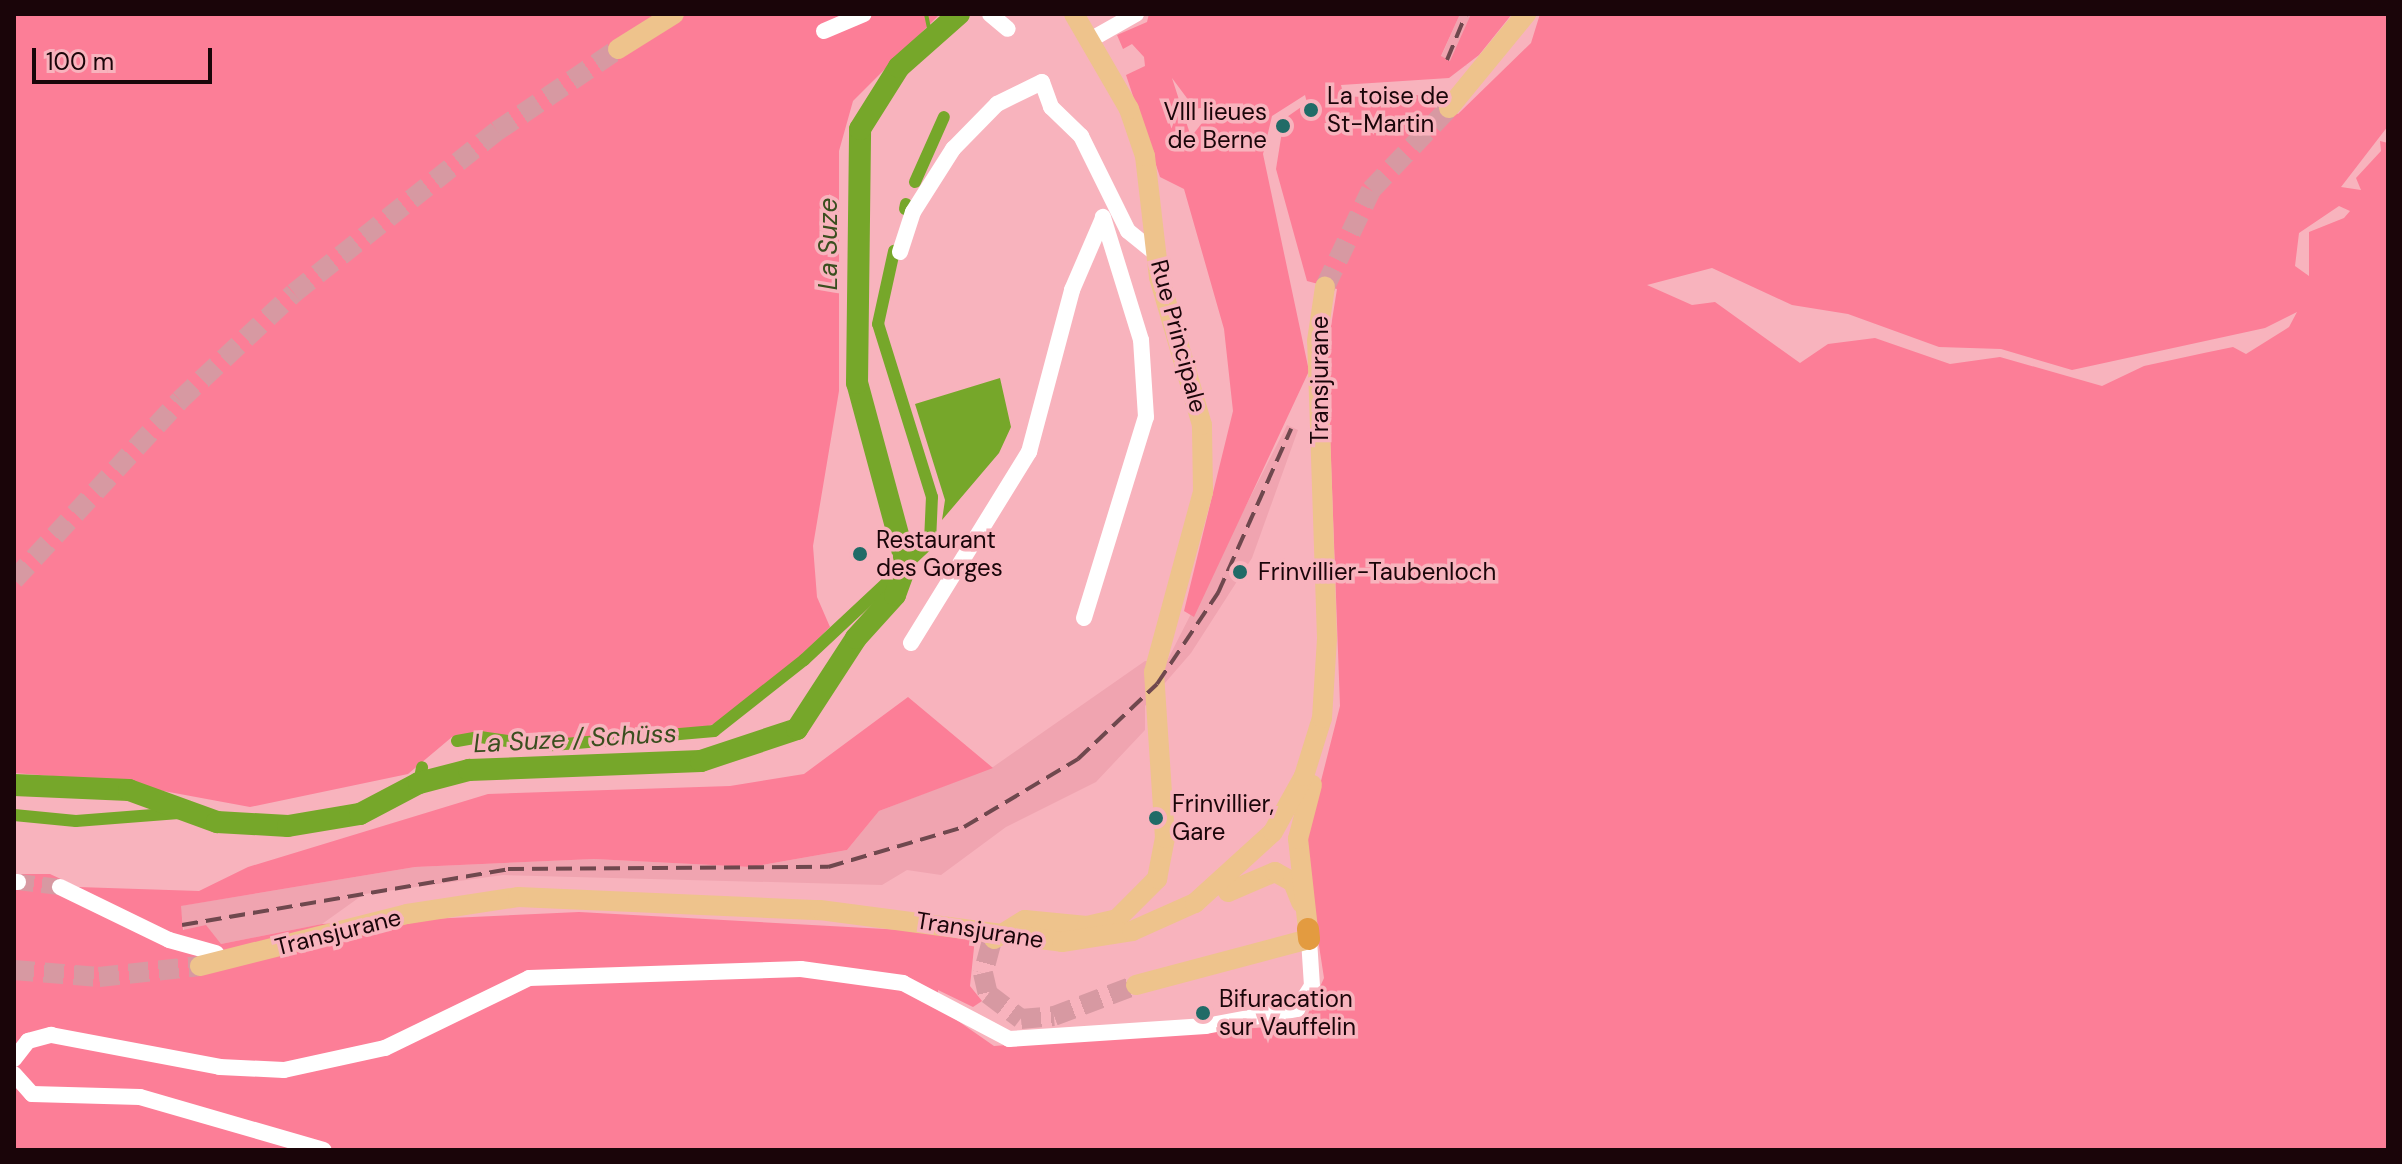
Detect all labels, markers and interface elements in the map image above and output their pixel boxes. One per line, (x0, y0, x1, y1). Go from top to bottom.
scale bar (36, 32, 216, 82)
text: 100 m (46, 46, 114, 77)
place label: La toise de St-Martin (1327, 82, 1449, 138)
place label: VIII lieues de Berne (1164, 98, 1267, 154)
marker: La toise de St-Martin (1302, 101, 1320, 119)
marker: VIII lieues de Berne (1274, 117, 1292, 135)
water label: La Suze (813, 198, 845, 290)
street label: Rue Principale (1145, 256, 1213, 416)
street label: Transjurane (1306, 316, 1334, 444)
place label: Restaurant des Gorges (876, 526, 1003, 582)
marker: Restaurant des Gorges (851, 545, 869, 563)
place label: Frinvillier-Taubenloch (1258, 558, 1496, 586)
marker: Frinvillier-Taubenloch (1229, 561, 1251, 583)
water label: La Suze / Schüss (473, 718, 677, 760)
place label: Frinvillier, Gare (1172, 790, 1274, 846)
marker: Frinvillier, Gare (1147, 809, 1165, 827)
street label: Transjurane (272, 902, 404, 962)
street label: Transjurane (914, 906, 1046, 954)
place label: Bifuracation sur Vauffelin (1219, 985, 1356, 1041)
marker: Bifuracation sur Vauffelin (1194, 1004, 1212, 1022)

